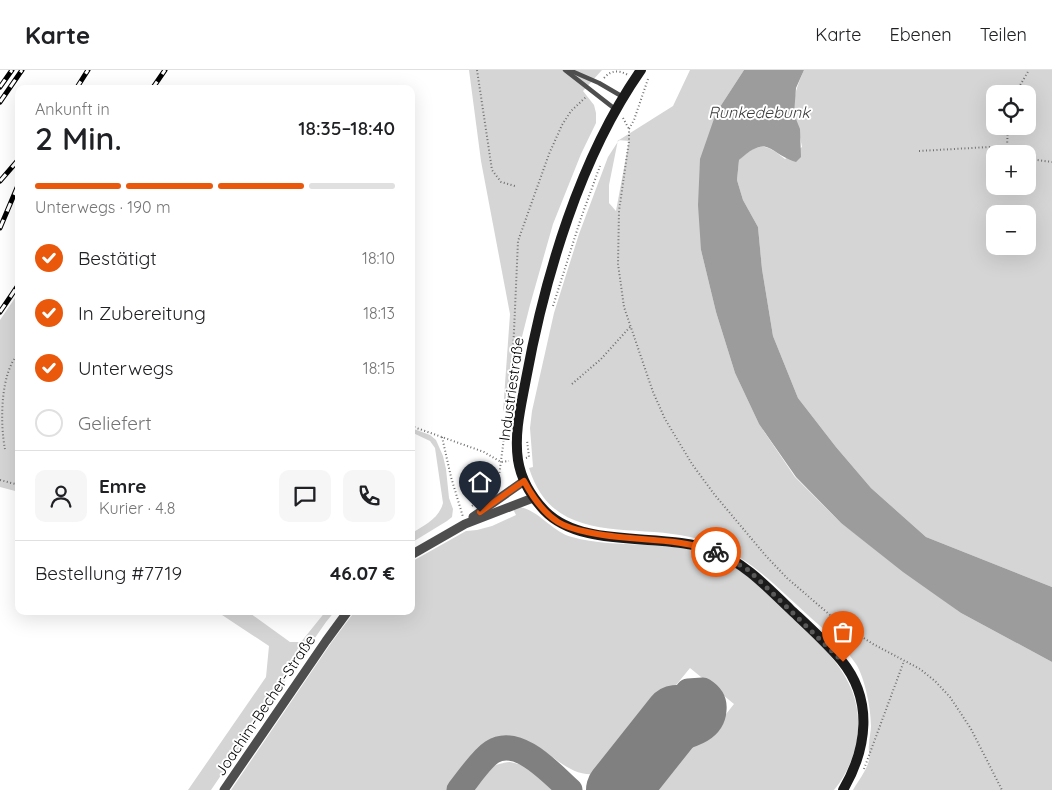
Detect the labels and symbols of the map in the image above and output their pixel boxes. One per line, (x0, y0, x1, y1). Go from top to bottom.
water label: Runkedebunk (708, 102, 811, 122)
street label: Industriestraße (494, 336, 528, 442)
pin (459, 461, 501, 512)
courier (691, 527, 741, 577)
pin (822, 611, 864, 662)
street label: Joachim-Becher-Straße (211, 631, 319, 779)

